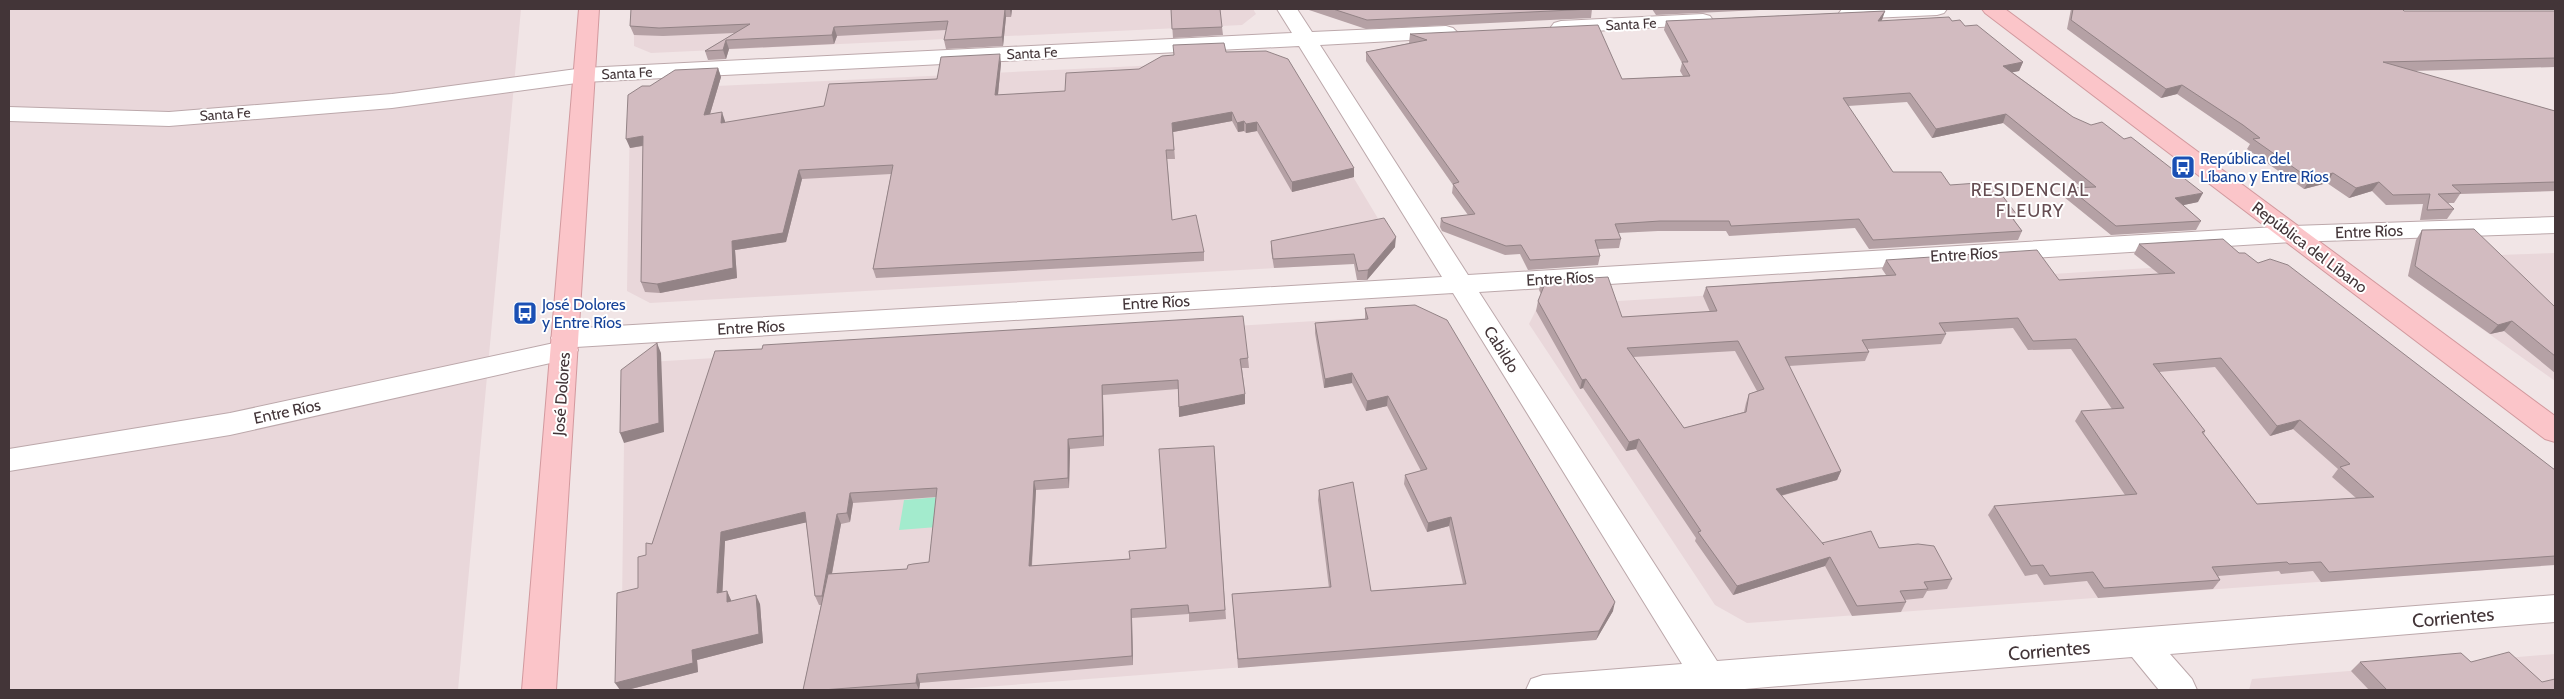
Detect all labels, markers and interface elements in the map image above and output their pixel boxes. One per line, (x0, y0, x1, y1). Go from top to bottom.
street label: Santa Fe (1605, 14, 1657, 34)
street label: Santa Fe (1006, 43, 1058, 63)
street label: Santa Fe (601, 63, 653, 83)
street label: Santa Fe (199, 103, 251, 125)
place label: República del Líbano y Entre Ríos (2200, 149, 2329, 186)
bus stop icon: República del Líbano y Entre Ríos (2170, 154, 2196, 180)
district label: RESIDENCIAL FLEURY (1971, 179, 2089, 222)
street label: República del Líbano (2248, 198, 2371, 297)
street label: Entre Ríos (2335, 221, 2404, 242)
street label: Entre Ríos (1930, 243, 1999, 266)
street label: Entre Ríos (1526, 267, 1595, 290)
street label: Entre Ríos (1122, 291, 1191, 314)
place label: José Dolores y Entre Ríos (541, 295, 626, 332)
bus stop icon: José Dolores y Entre Ríos (512, 300, 538, 326)
street label: Entre Ríos (717, 316, 786, 339)
street label: Cabildo (1480, 323, 1523, 376)
street label: José Dolores (549, 351, 574, 437)
street label: Entre Ríos (252, 395, 323, 428)
street label: Corrientes (2411, 602, 2495, 633)
street label: Corrientes (2007, 635, 2091, 666)

